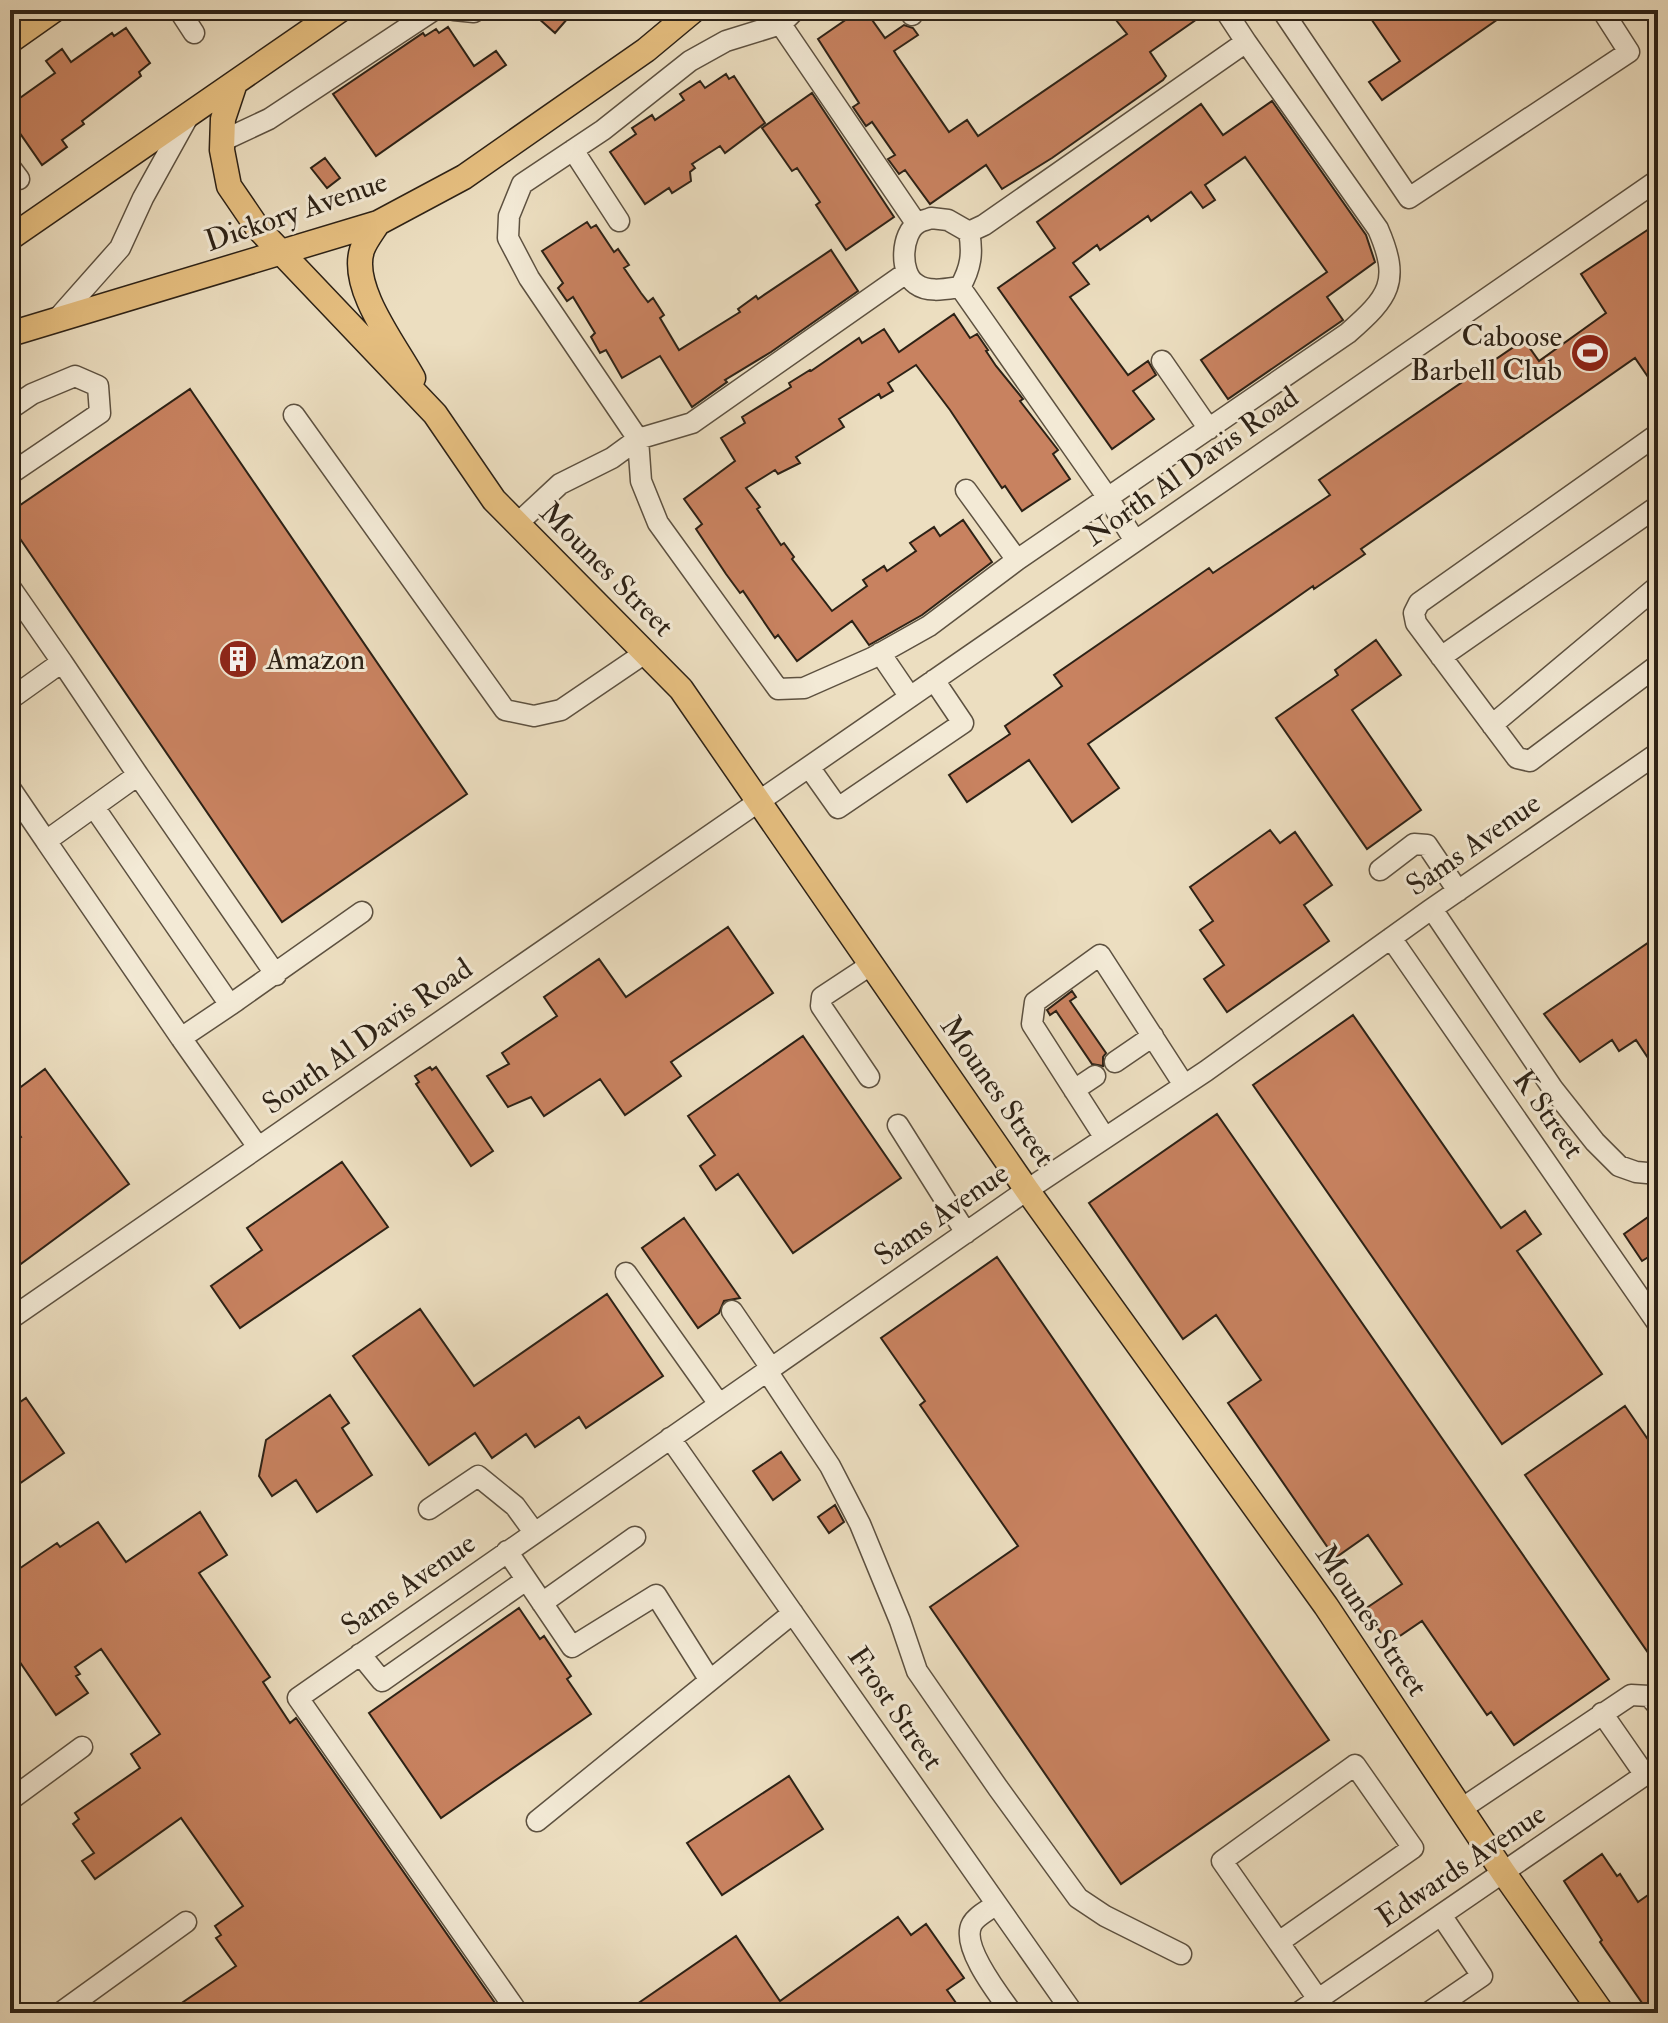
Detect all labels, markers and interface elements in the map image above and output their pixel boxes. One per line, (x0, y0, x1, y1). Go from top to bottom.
street label: Dickory Avenue (200, 163, 392, 260)
place label: Caboose Barbell Club (1410, 318, 1562, 389)
sports icon: Caboose Barbell Club (1569, 332, 1611, 374)
street label: North Al Davis Road (1077, 379, 1306, 554)
street label: Mounes Street (532, 494, 682, 645)
building icon: Amazon (217, 638, 259, 680)
place label: Amazon (265, 641, 365, 678)
street label: Sams Avenue (1399, 785, 1548, 904)
street label: South Al Davis Road (255, 950, 480, 1123)
street label: Mounes Street (932, 1009, 1063, 1174)
street label: K Street (1505, 1063, 1592, 1166)
street label: Sams Avenue (867, 1155, 1016, 1274)
street label: Sams Avenue (334, 1525, 483, 1644)
street label: Mounes Street (1307, 1537, 1436, 1704)
street label: Frost Street (840, 1639, 952, 1777)
street label: Edwards Avenue (1370, 1795, 1553, 1936)

